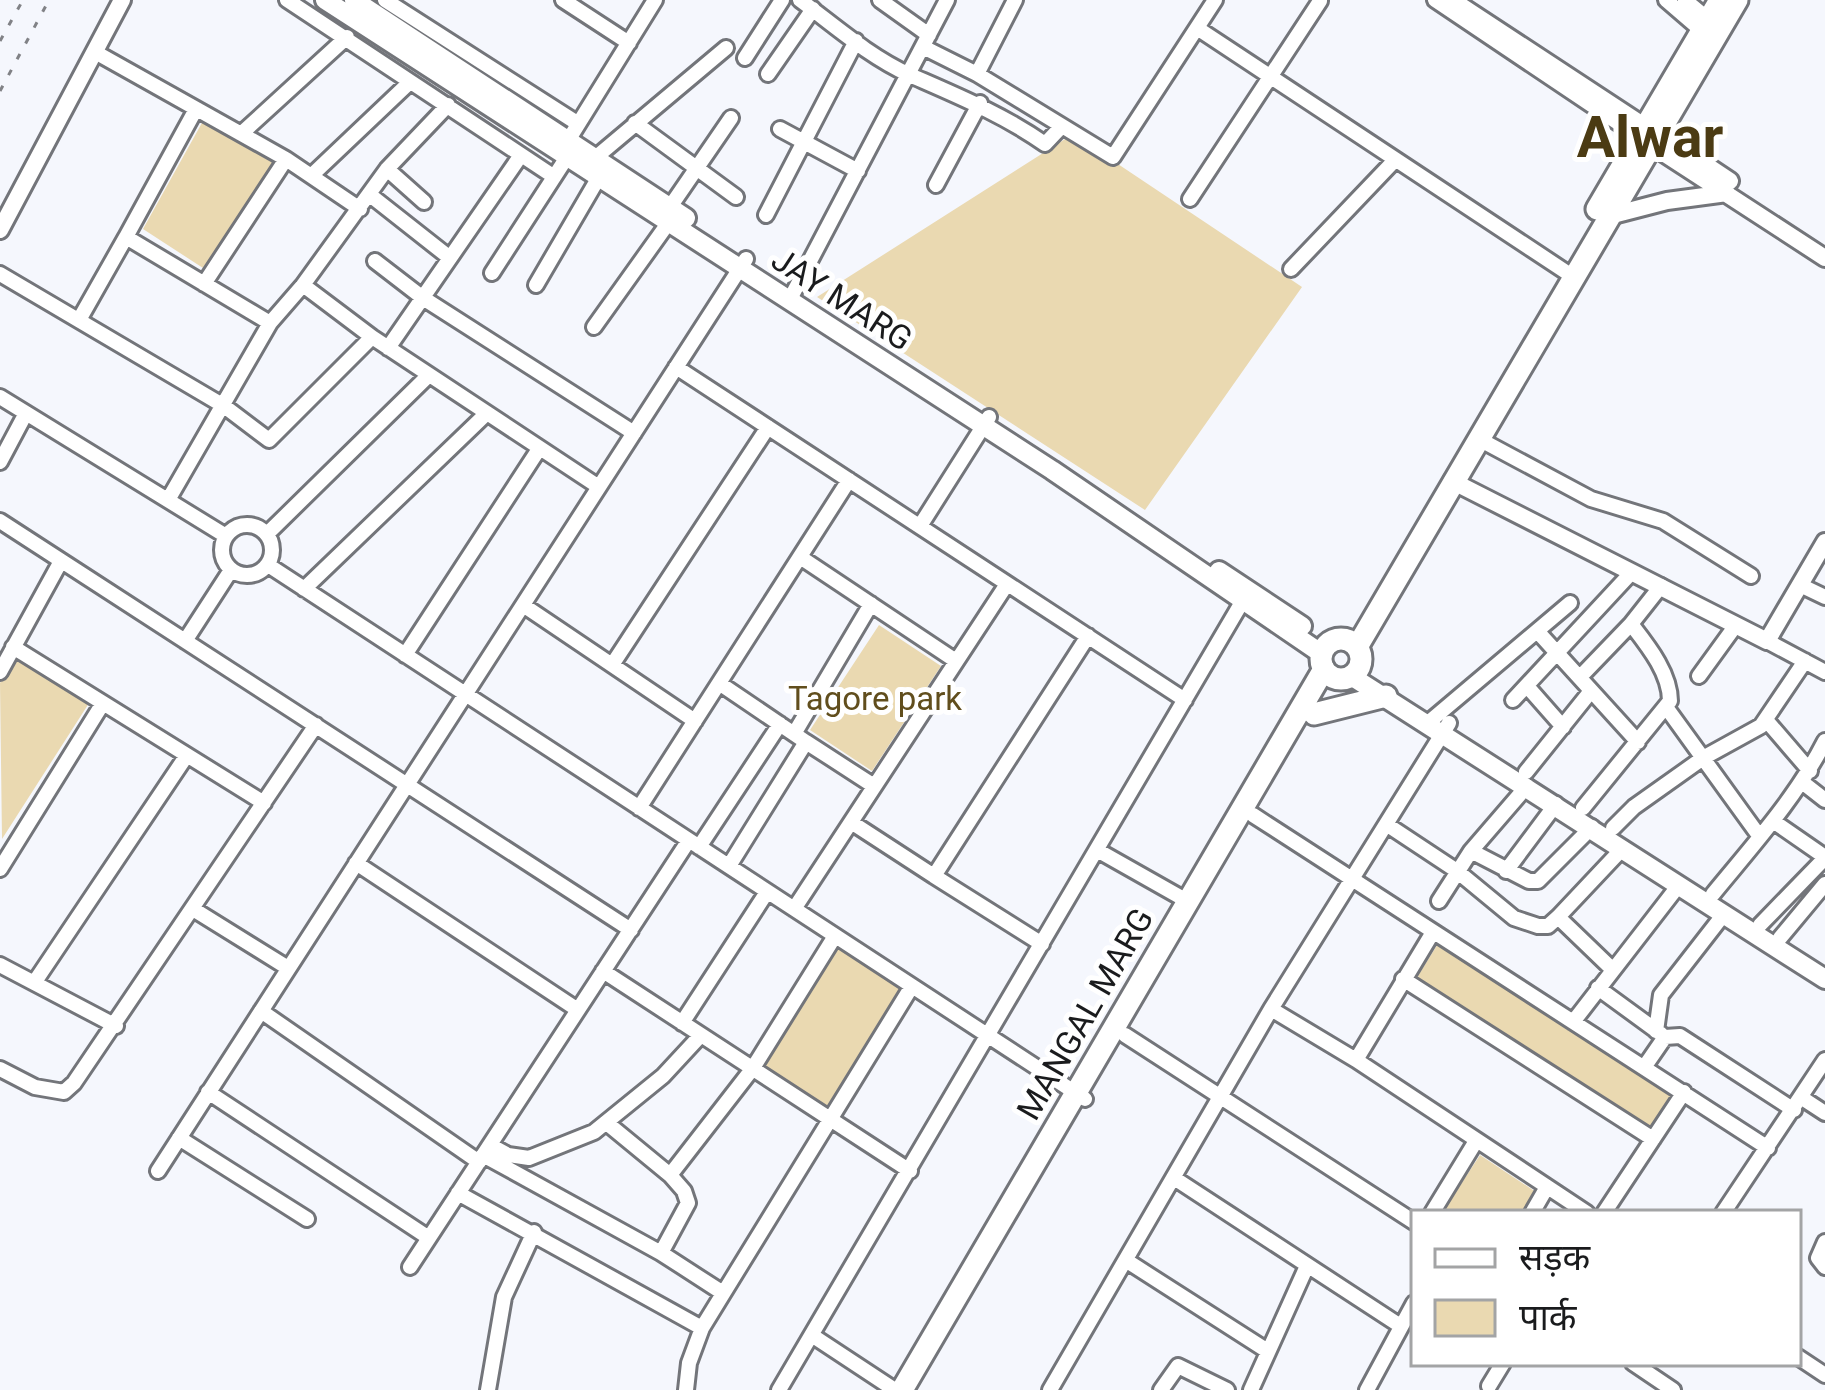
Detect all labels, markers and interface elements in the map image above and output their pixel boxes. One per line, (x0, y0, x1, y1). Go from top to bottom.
district label: Alwar (1577, 104, 1723, 171)
street label: JAY MARG (765, 239, 919, 359)
park label: Tagore park (788, 679, 962, 718)
street label: MANGAL MARG (1009, 901, 1161, 1127)
legend (1411, 1210, 1801, 1366)
text: सड़क (1519, 1237, 1592, 1279)
text: पार्क (1519, 1297, 1578, 1339)

